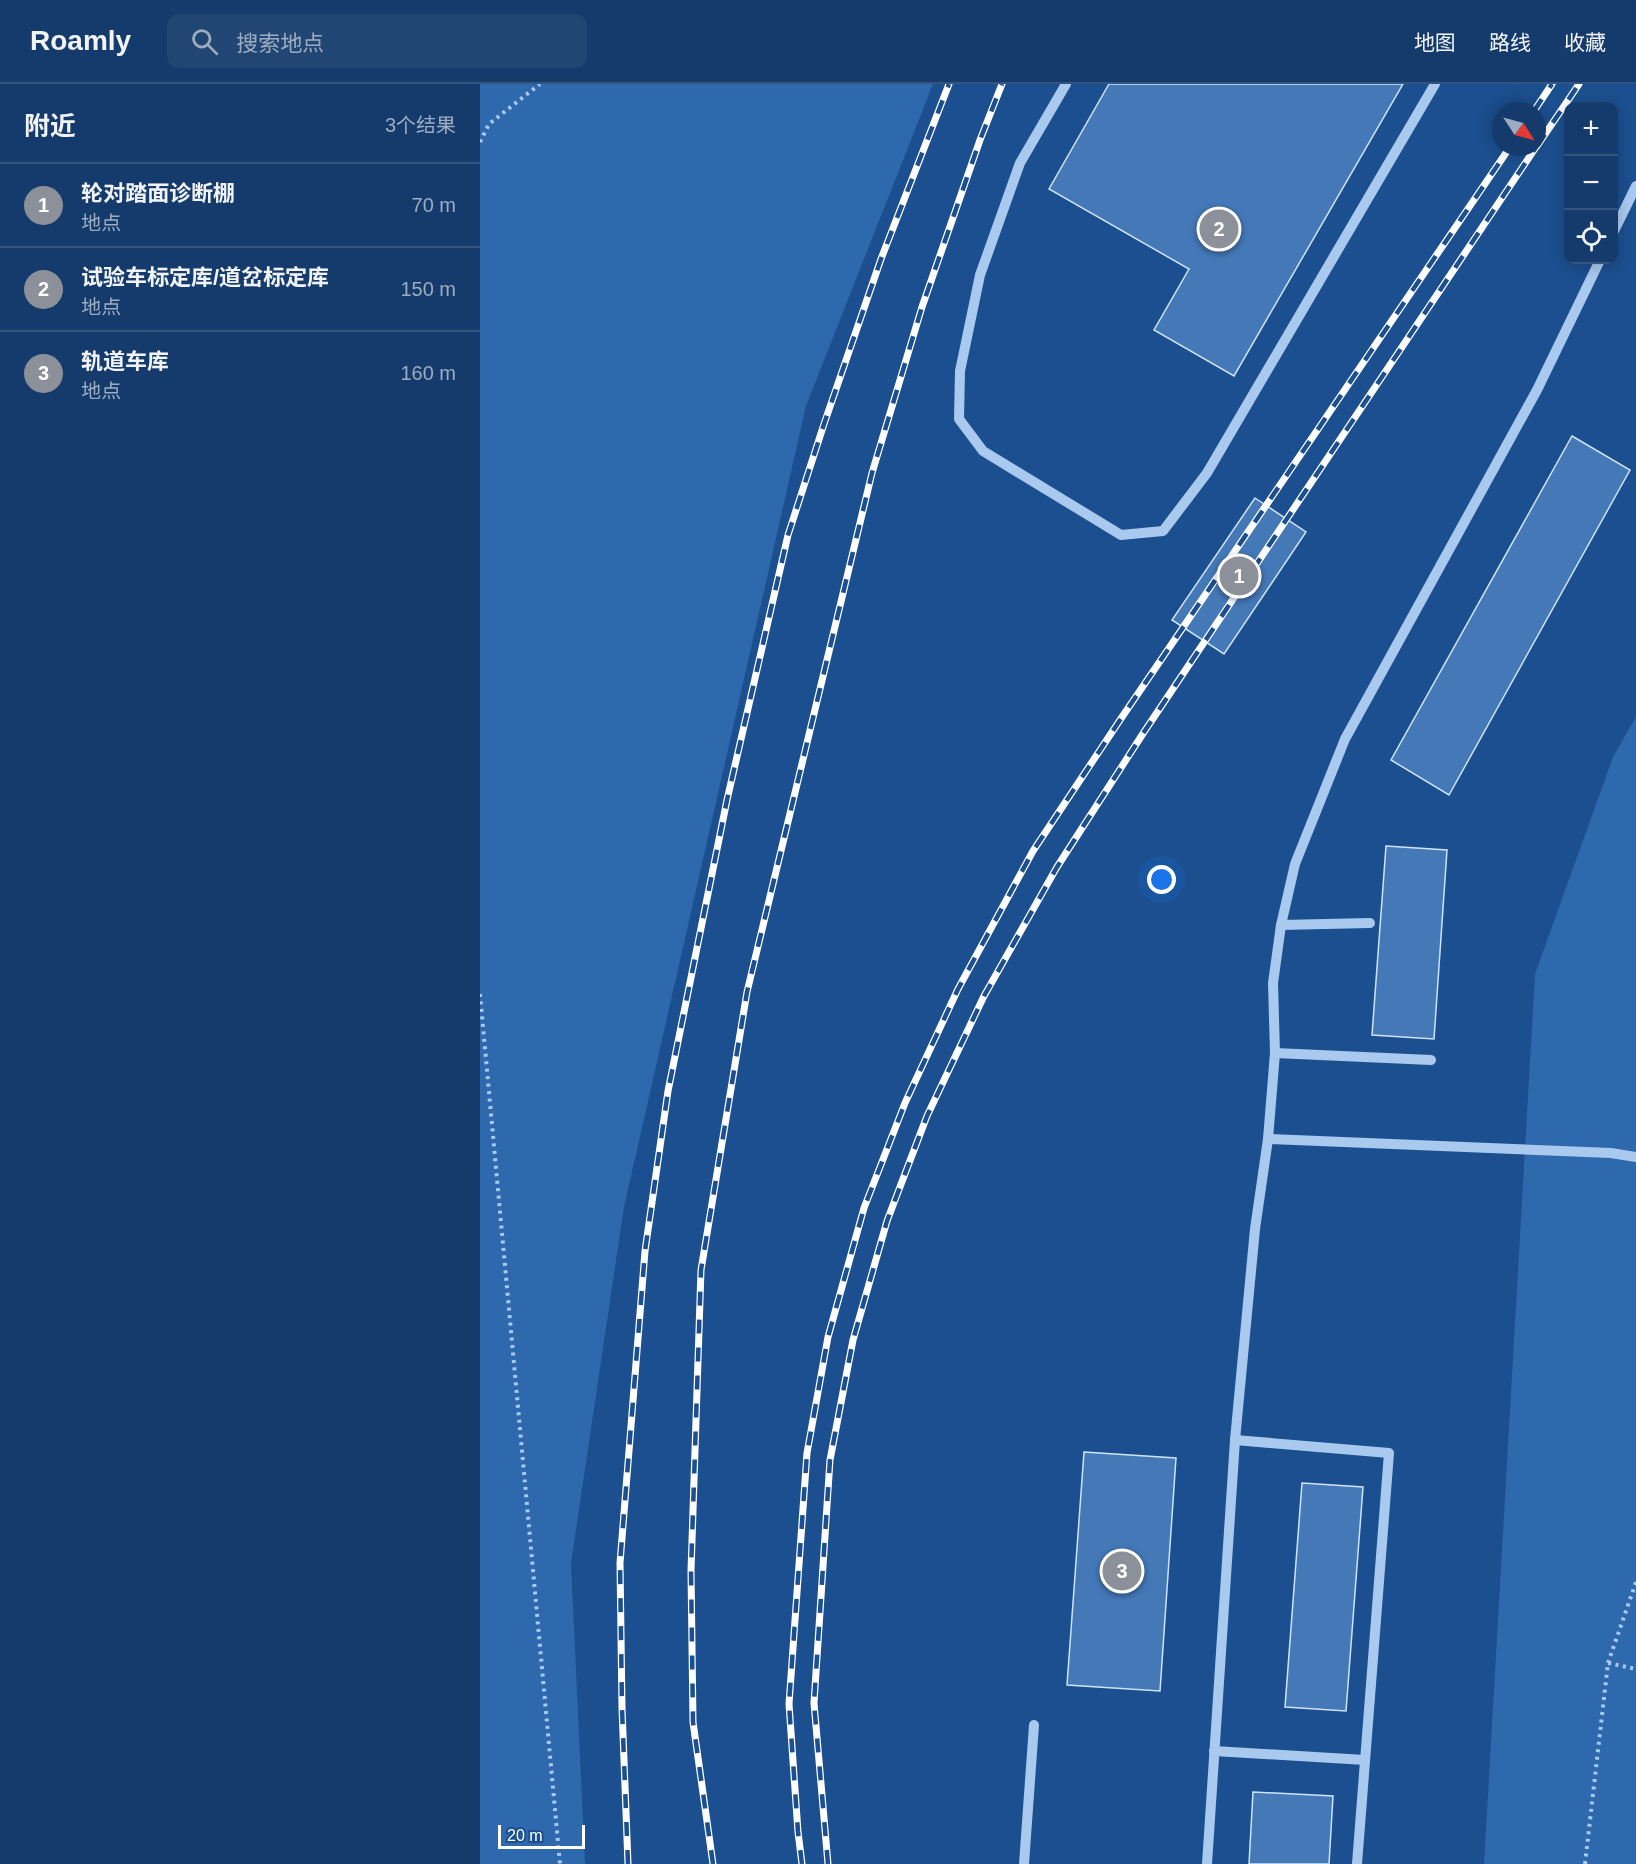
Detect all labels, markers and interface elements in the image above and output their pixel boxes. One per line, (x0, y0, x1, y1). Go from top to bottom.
search box (167, 14, 587, 68)
text: Roamly (30, 25, 131, 56)
icon: search (188, 25, 221, 58)
text: 搜索地点 (236, 31, 324, 56)
text: 地图 (1414, 31, 1456, 54)
text: 路线 (1489, 31, 1531, 54)
text: 收藏 (1564, 31, 1606, 54)
north arrow (1492, 102, 1546, 156)
map controls (1564, 102, 1618, 264)
button: + (1564, 102, 1618, 156)
text: 附近 (24, 111, 76, 141)
text: 3个结果 (385, 114, 456, 136)
button: − (1564, 156, 1618, 210)
text: 轮对踏面诊断棚 (81, 181, 235, 206)
text: 1 (38, 194, 49, 216)
text: 70 m (412, 194, 456, 216)
pin: 2 (1200, 206, 1238, 252)
button: locate (1564, 210, 1618, 264)
text: 地点 (81, 212, 121, 234)
text: 试验车标定库/道岔标定库 (81, 265, 329, 290)
text: 2 (38, 278, 49, 300)
text: 150 m (400, 278, 456, 300)
text: 地点 (81, 296, 121, 318)
text: 轨道车库 (81, 349, 169, 374)
text: 3 (38, 362, 49, 384)
text: 160 m (400, 362, 456, 384)
text: 地点 (81, 380, 121, 402)
pin: 1 (1220, 554, 1258, 598)
your location (1147, 865, 1176, 894)
pin: 3 (1102, 1548, 1142, 1594)
scale bar (498, 1822, 585, 1850)
text: 20 m (507, 1827, 543, 1844)

